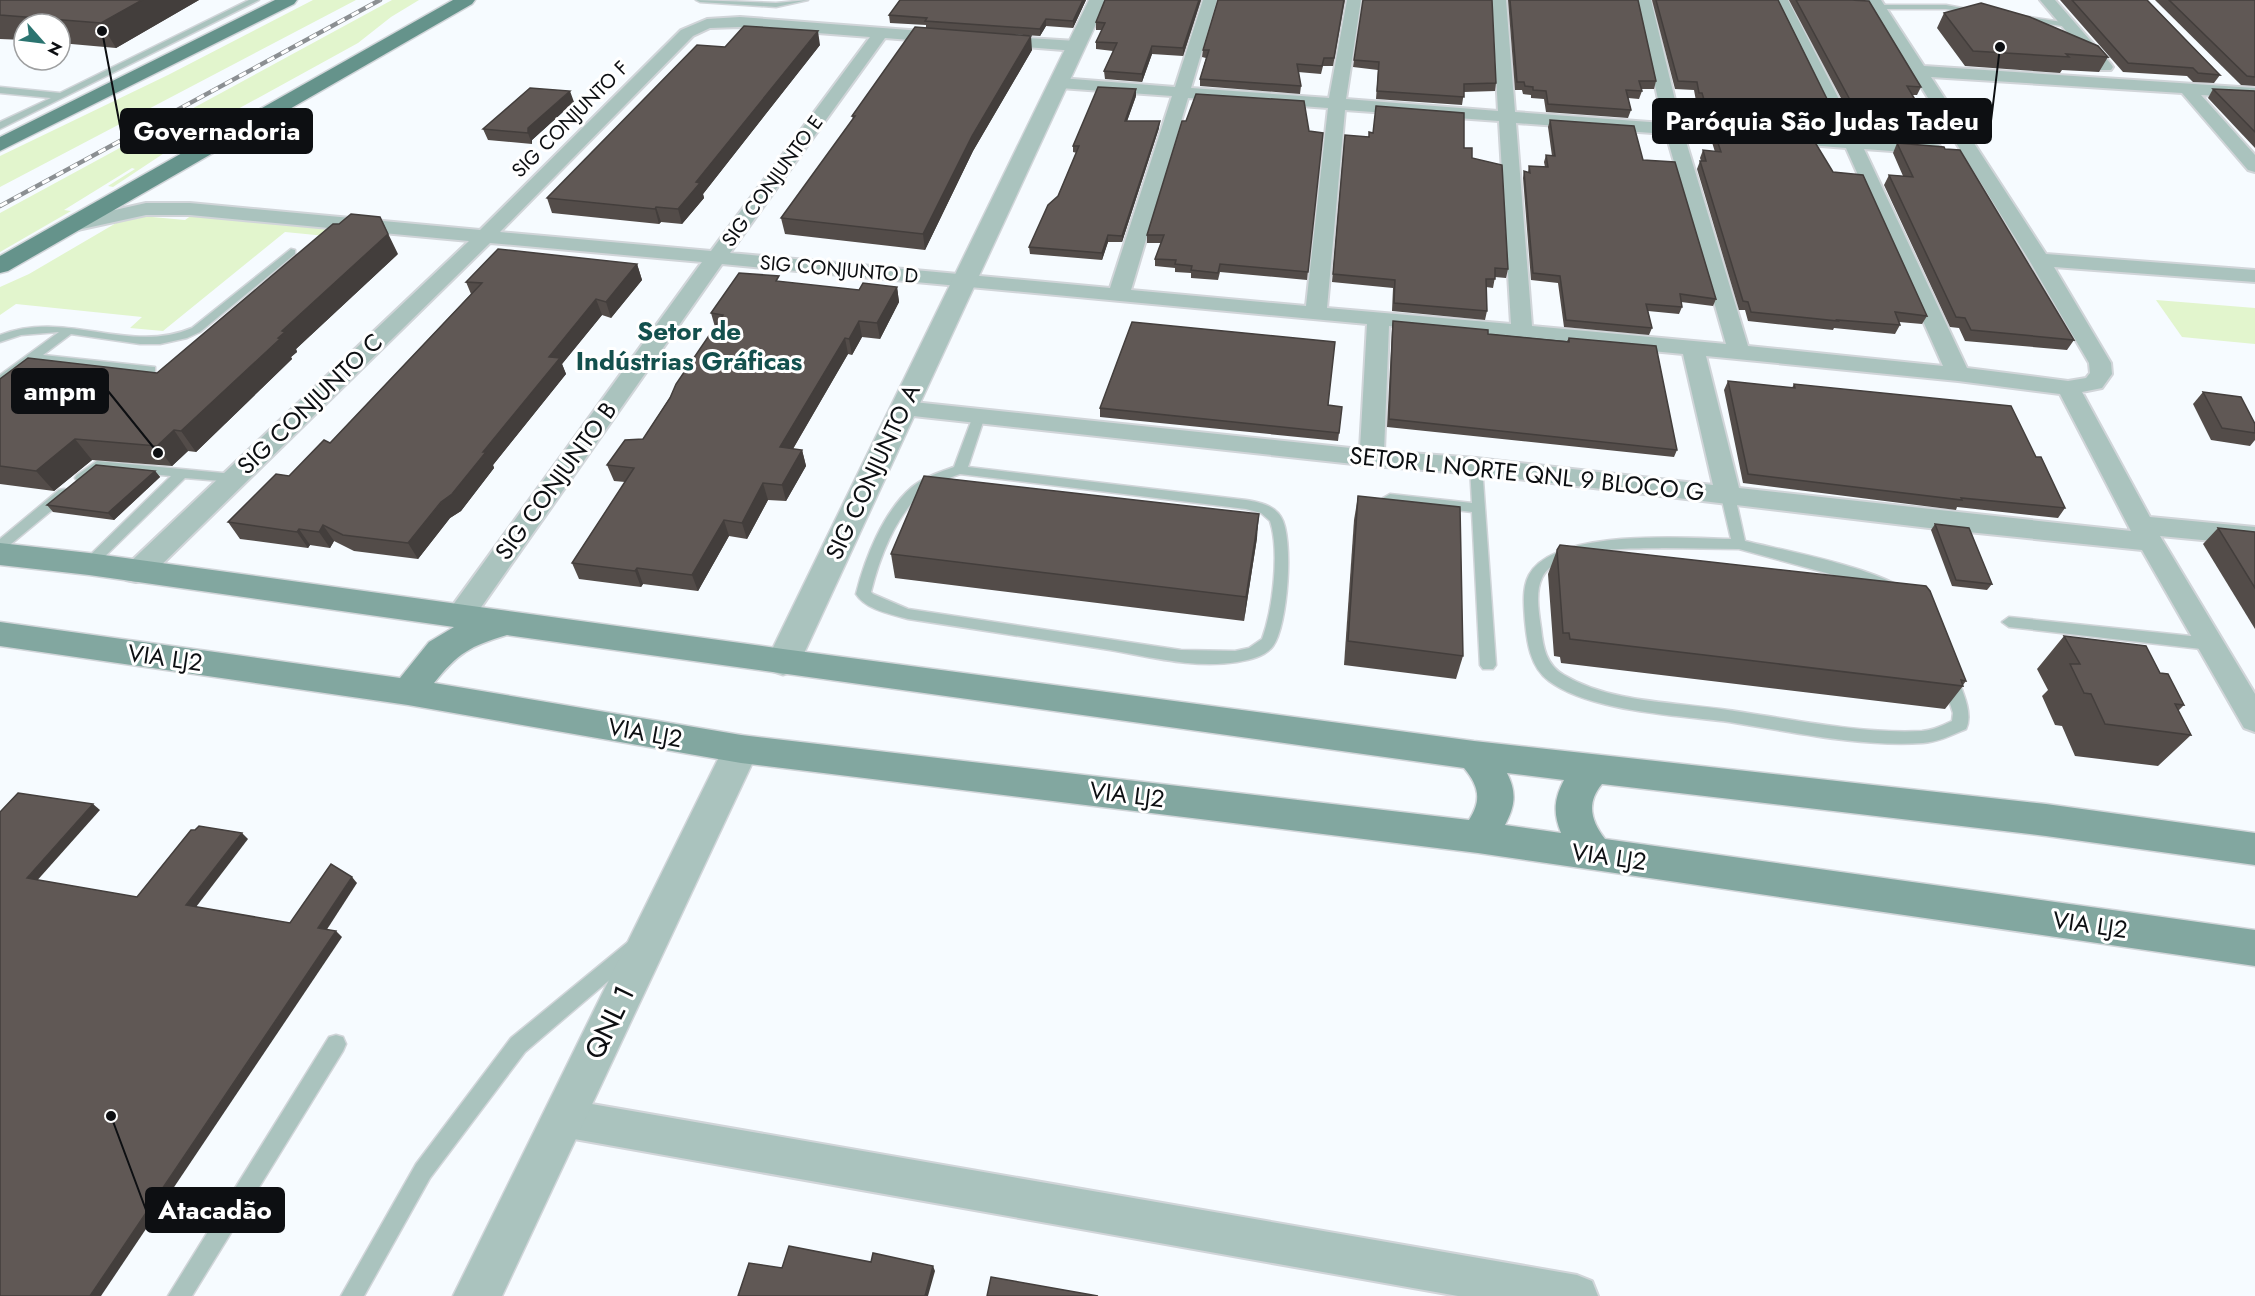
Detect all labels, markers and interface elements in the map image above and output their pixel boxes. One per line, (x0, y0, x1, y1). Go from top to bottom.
north arrow (12, 12, 72, 72)
text: N (42, 38, 68, 60)
street label: SIG CONJUNTO F (505, 54, 636, 185)
callout: Paróquia São Judas Tadeu (1653, 99, 1991, 143)
text: Paróquia São Judas Tadeu (1665, 102, 1979, 140)
callout: Governadoria (121, 109, 312, 153)
street label: SIG CONJUNTO E (715, 110, 830, 253)
text: Governadoria (133, 112, 301, 150)
street label: SIG CONJUNTO D (759, 248, 919, 291)
district label: Setor de Indústrias Gráficas (576, 312, 803, 380)
street label: SIG CONJUNTO C (229, 325, 390, 482)
callout: ampm (12, 369, 108, 413)
text: ampm (24, 372, 96, 410)
street label: SIG CONJUNTO A (816, 378, 929, 565)
street label: SIG CONJUNTO B (486, 394, 625, 567)
street label: SETOR L NORTE QNL 9 BLOCO G (1348, 437, 1706, 510)
street label: VIA LJ2 (126, 635, 205, 680)
street label: VIA LJ2 (605, 709, 685, 756)
street label: VIA LJ2 (1088, 773, 1166, 816)
street label: VIA LJ2 (1570, 834, 1649, 879)
street label: VIA LJ2 (2051, 902, 2130, 947)
street label: QNL 1 (574, 978, 645, 1066)
callout: Atacadão (146, 1188, 284, 1232)
text: Atacadão (157, 1191, 272, 1229)

